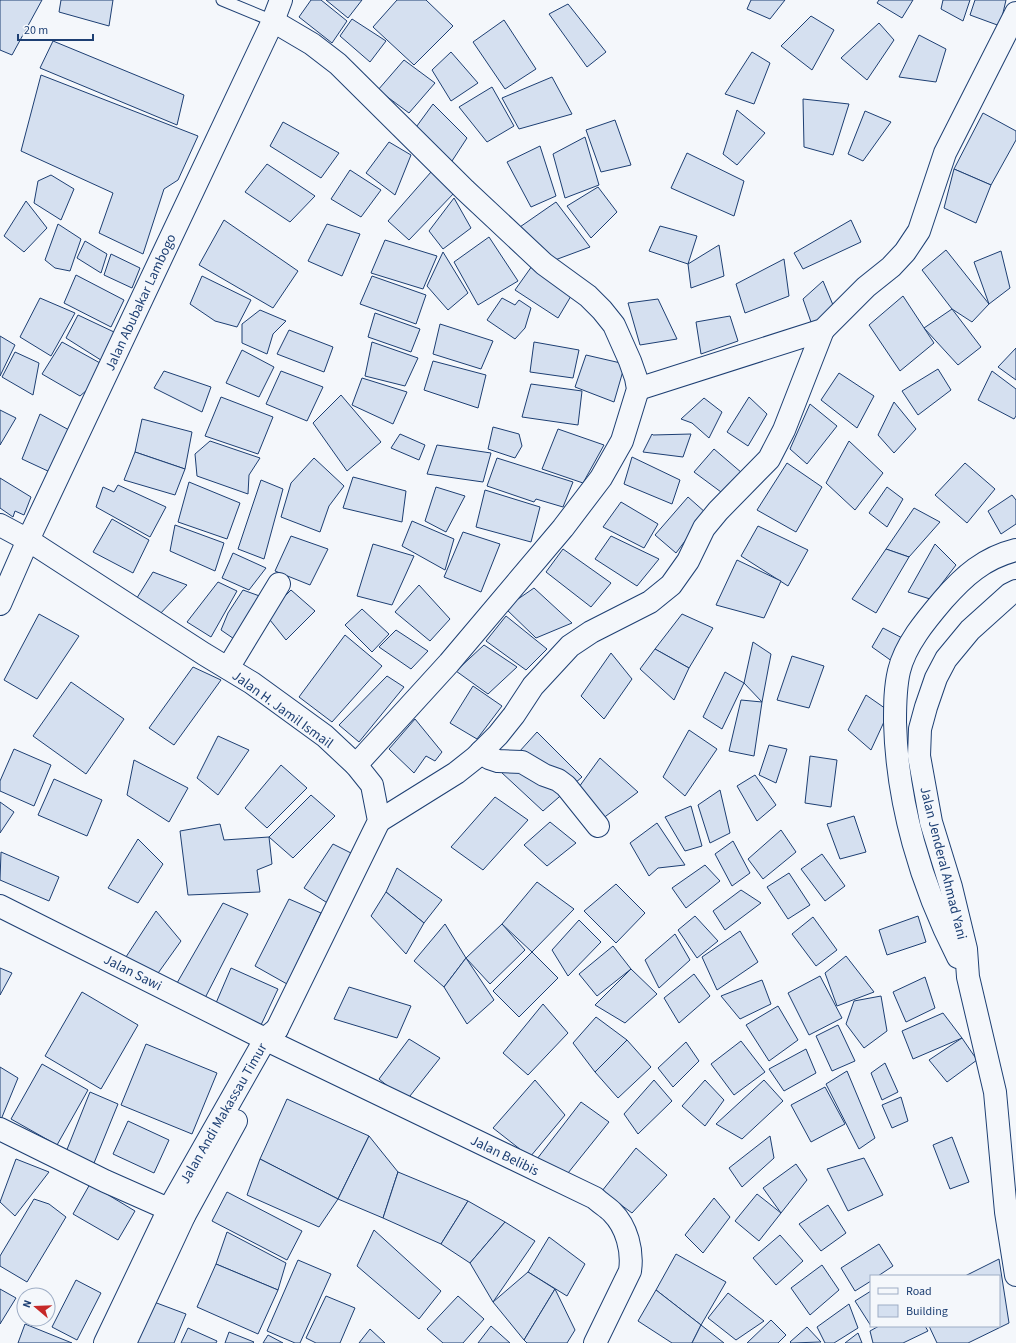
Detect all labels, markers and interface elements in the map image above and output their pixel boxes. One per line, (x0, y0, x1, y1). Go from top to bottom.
scale bar (18, 16, 93, 42)
text: 20 m (24, 22, 48, 39)
street label: Jalan Abubakar Lambogo (100, 231, 181, 374)
street label: Jalan H. Jamil Ismail (228, 666, 337, 754)
street label: Jalan Jenderal Ahmad Yani (914, 785, 972, 942)
street label: Jalan Sawi (100, 950, 165, 996)
street label: Jalan Andi Makassau Timur (175, 1039, 272, 1188)
street label: Jalan Belibis (467, 1131, 542, 1181)
legend (870, 1275, 1000, 1327)
text: Road (906, 1283, 932, 1300)
north arrow (16, 1287, 56, 1327)
text: N (19, 1298, 35, 1310)
text: Building (906, 1303, 948, 1320)

